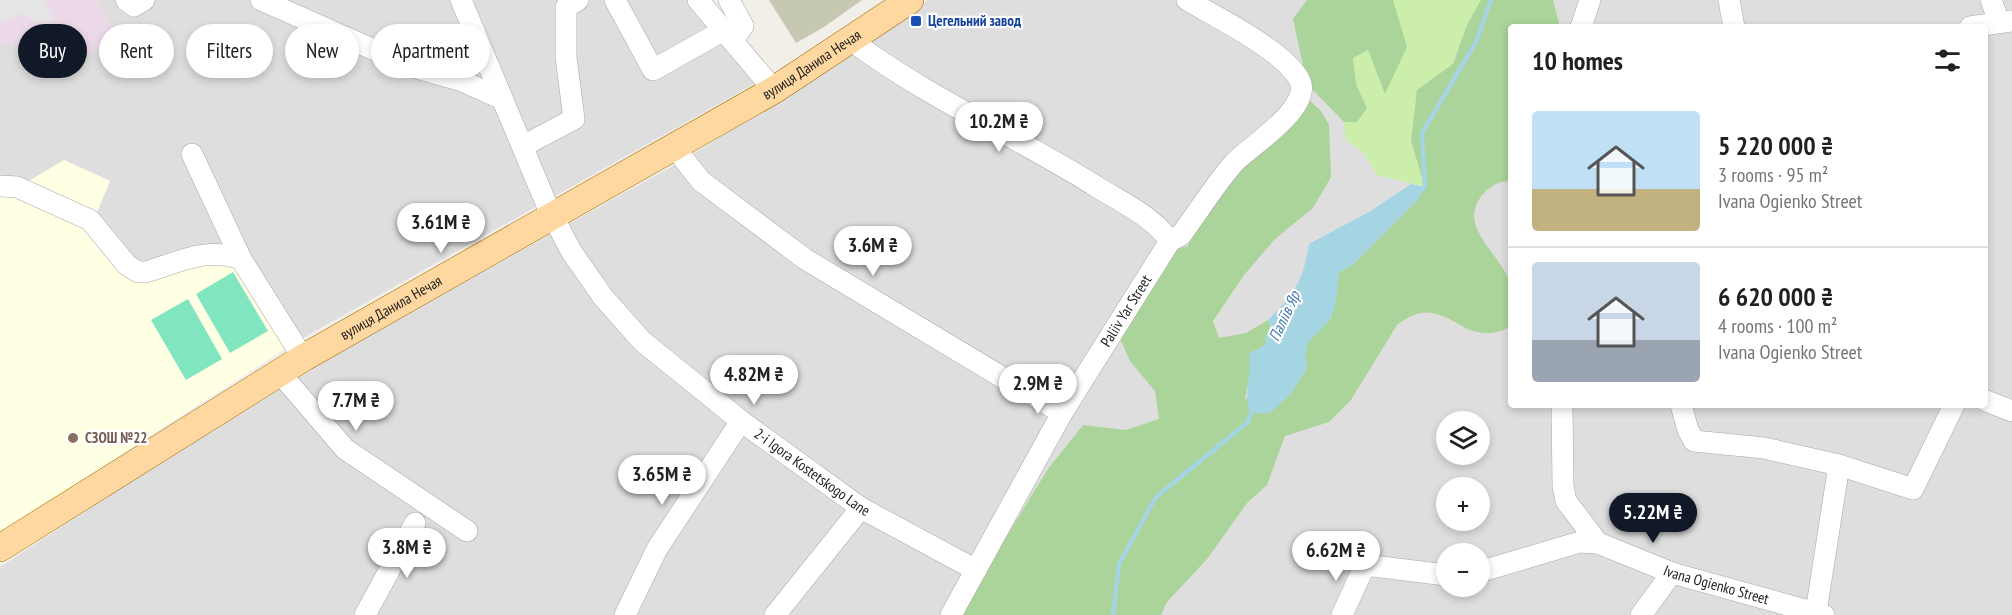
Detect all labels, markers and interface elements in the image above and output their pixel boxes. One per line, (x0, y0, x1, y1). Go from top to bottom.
place label: Цегельний завод (928, 11, 1021, 30)
marker: Цегельний завод (909, 14, 923, 28)
chip: Buy (18, 24, 87, 78)
chip: Rent (99, 24, 174, 78)
chip: Filters (186, 24, 273, 78)
chip: New (285, 24, 359, 78)
chip: Apartment (371, 24, 490, 78)
street label: вулиця Данила Нечая (759, 25, 865, 104)
text: 10 homes (1532, 44, 1623, 77)
icon: filters (1931, 44, 1964, 77)
pin: 10.2M ₴ (944, 102, 1054, 153)
text: 10.2M ₴ (969, 108, 1029, 134)
text: 5 220 000 ₴ (1718, 129, 1833, 162)
icon: home (1580, 135, 1652, 207)
text: 3 rooms · 95 m² (1718, 162, 1828, 188)
text: Ivana Ogienko Street (1718, 188, 1862, 214)
pin: 3.61M ₴ (386, 203, 496, 254)
text: 3.61M ₴ (411, 209, 471, 235)
pin: 3.6M ₴ (824, 226, 922, 277)
text: 3.6M ₴ (848, 232, 898, 258)
street label: вулиця Данила Нечая (337, 271, 445, 344)
street label: Paliiv Yar Street (1096, 271, 1155, 350)
text: 6 620 000 ₴ (1718, 280, 1833, 313)
icon: home (1580, 286, 1652, 358)
water label: Паліїв Яр (1264, 287, 1305, 344)
text: 4 rooms · 100 m² (1718, 313, 1837, 339)
text: Ivana Ogienko Street (1718, 339, 1862, 365)
pin: 4.82M ₴ (699, 355, 809, 406)
text: 4.82M ₴ (724, 361, 784, 387)
pin: 2.9M ₴ (989, 364, 1087, 415)
text: 2.9M ₴ (1013, 370, 1063, 396)
pin: 7.7M ₴ (307, 381, 405, 432)
text: 7.7M ₴ (332, 387, 380, 413)
map controls (1436, 411, 1490, 597)
button: layers (1436, 411, 1490, 465)
street label: 2-i Igora Kostetskogo Lane (751, 424, 873, 520)
place label: СЗОШ №22 (85, 428, 148, 447)
marker: СЗОШ №22 (66, 431, 80, 445)
pin: 3.65M ₴ (607, 455, 717, 506)
text: 3.65M ₴ (632, 461, 692, 487)
button: + (1436, 477, 1490, 531)
pin: 5.22M ₴ (1598, 493, 1708, 544)
text: 5.22M ₴ (1623, 499, 1683, 525)
pin: 3.8M ₴ (358, 528, 456, 579)
pin: 6.62M ₴ (1281, 531, 1391, 582)
text: 3.8M ₴ (382, 534, 432, 560)
text: 6.62M ₴ (1306, 537, 1366, 563)
button: − (1436, 543, 1490, 597)
street label: Ivana Ogienko Street (1661, 561, 1771, 608)

